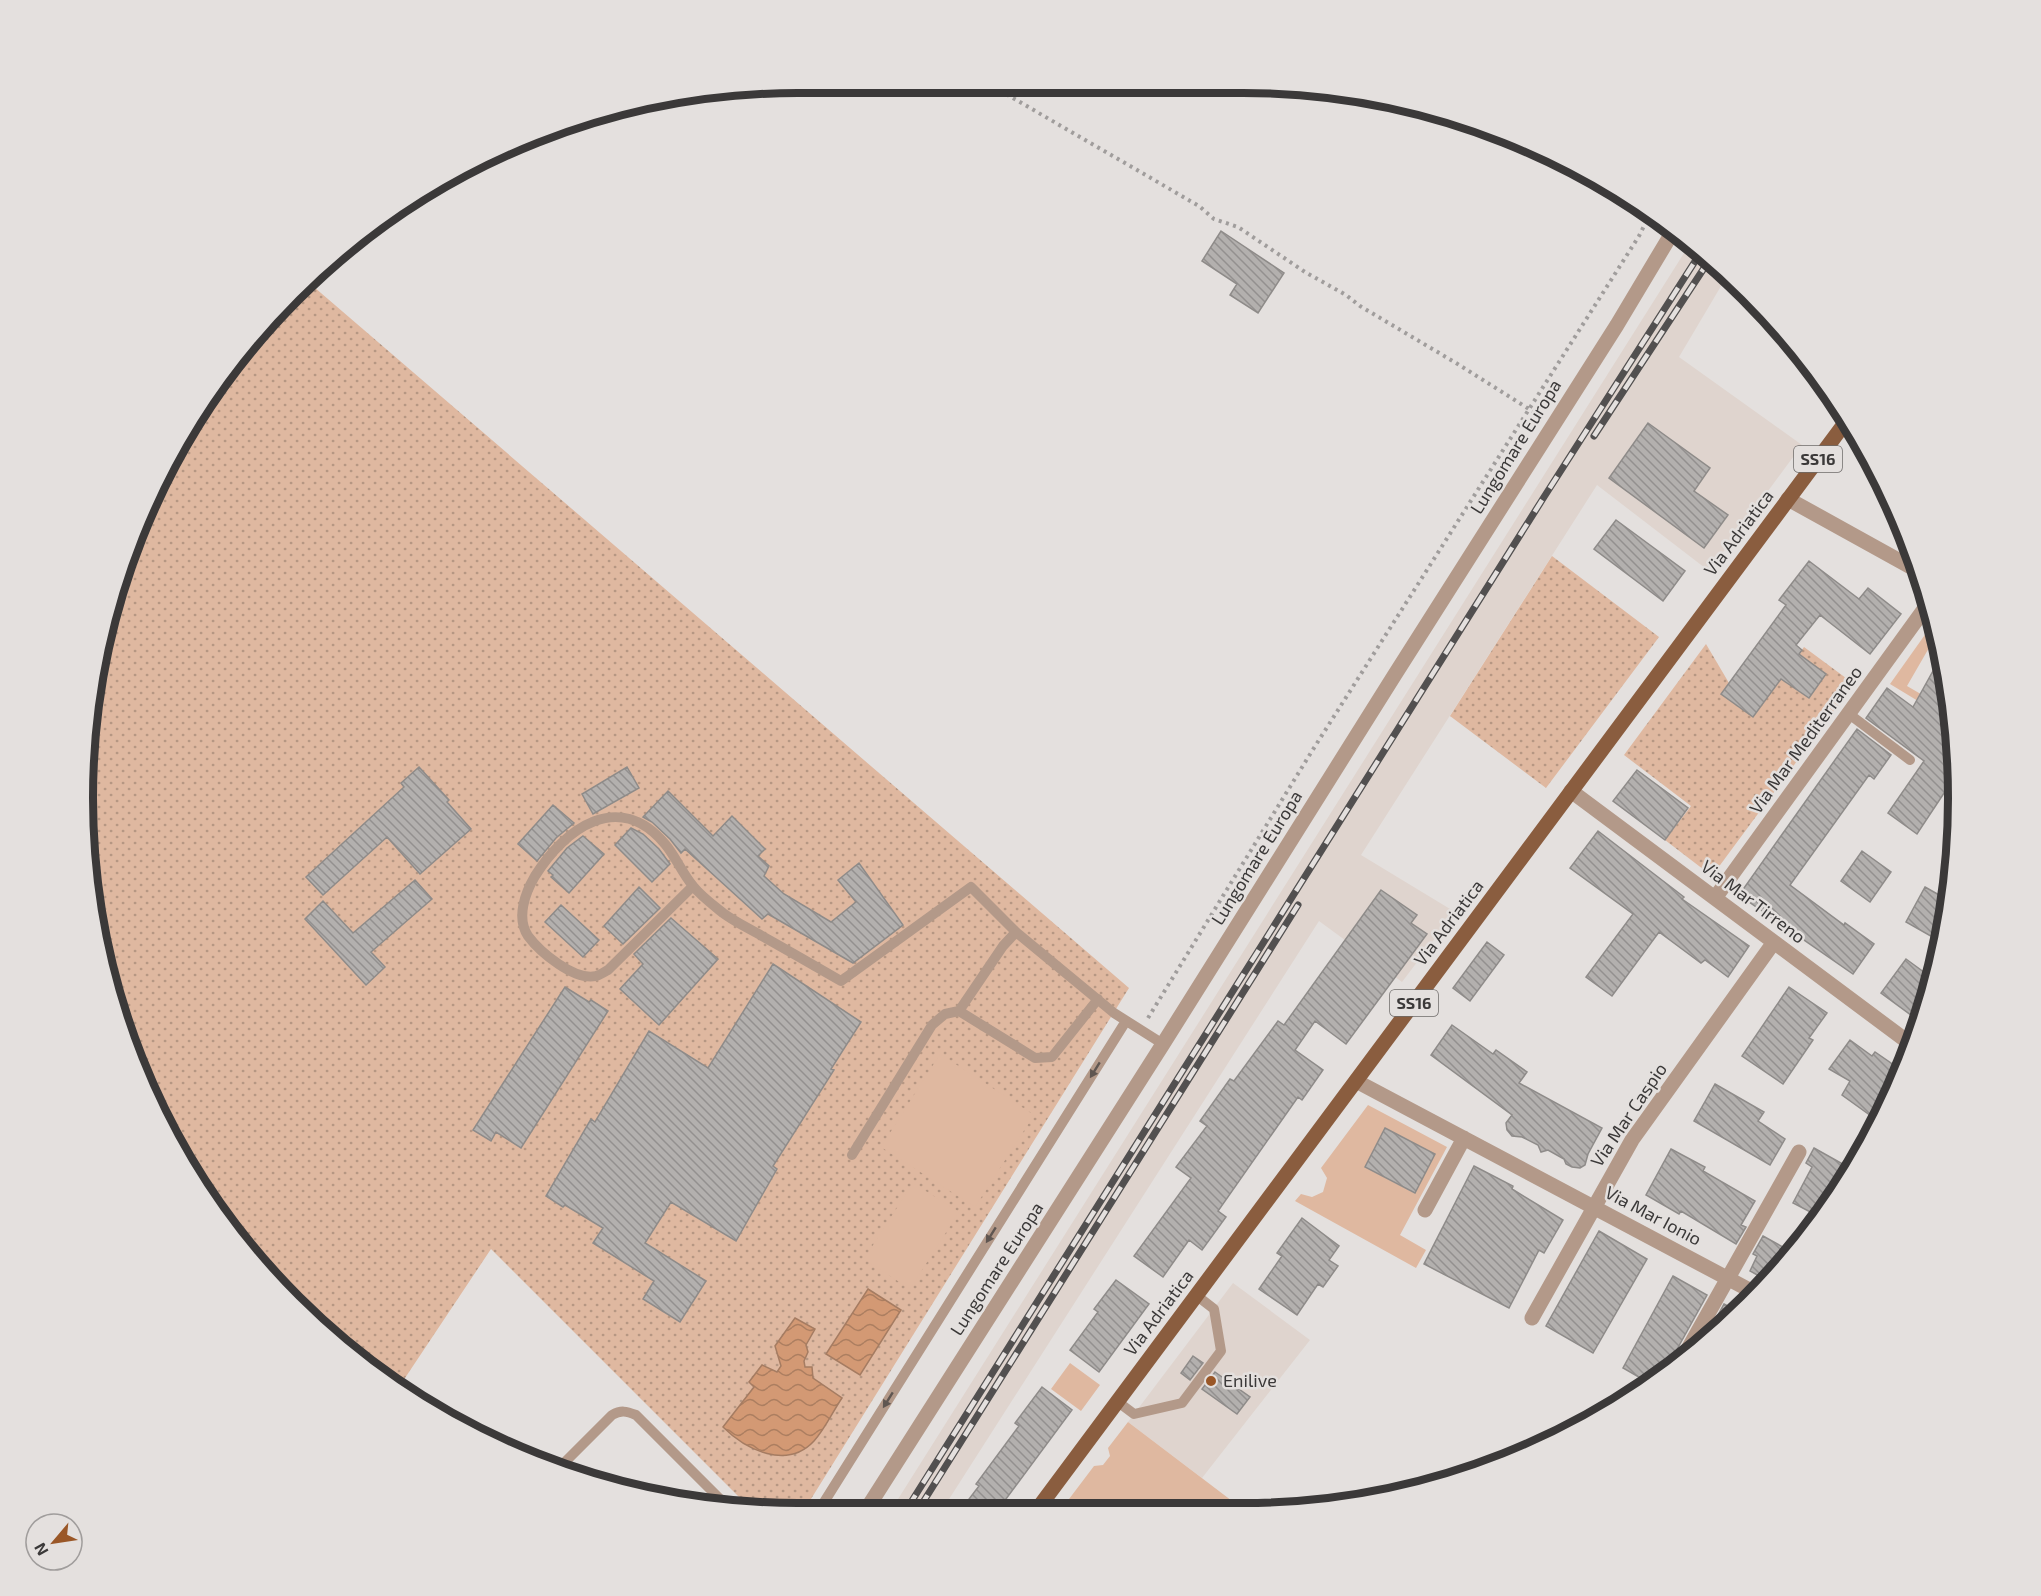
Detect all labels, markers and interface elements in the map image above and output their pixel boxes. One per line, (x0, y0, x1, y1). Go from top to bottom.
street label: Lungomare Europa (1465, 375, 1565, 518)
road number: SS16 (1794, 446, 1842, 472)
street label: Via Adriatica (1699, 485, 1778, 580)
street label: Via Mar Mediterraneo (1744, 661, 1866, 818)
street label: Lungomare Europa (1206, 786, 1306, 929)
street label: Via Mar Tirreno (1697, 855, 1810, 948)
street label: Via Adriatica (1409, 875, 1488, 970)
road number: SS16 (1390, 990, 1438, 1016)
street label: Via Mar Caspio (1585, 1058, 1671, 1170)
one-way arrow (1090, 1062, 1101, 1078)
street label: Via Mar Ionio (1602, 1181, 1705, 1250)
street label: Lungomare Europa (945, 1198, 1047, 1339)
one-way arrow (986, 1227, 997, 1243)
street label: Via Adriatica (1119, 1265, 1198, 1360)
place label: Enilive (1223, 1369, 1277, 1391)
marker: Enilive (1204, 1374, 1218, 1388)
one-way arrow (882, 1392, 893, 1409)
north arrow (24, 1512, 84, 1572)
text: N (29, 1540, 52, 1559)

